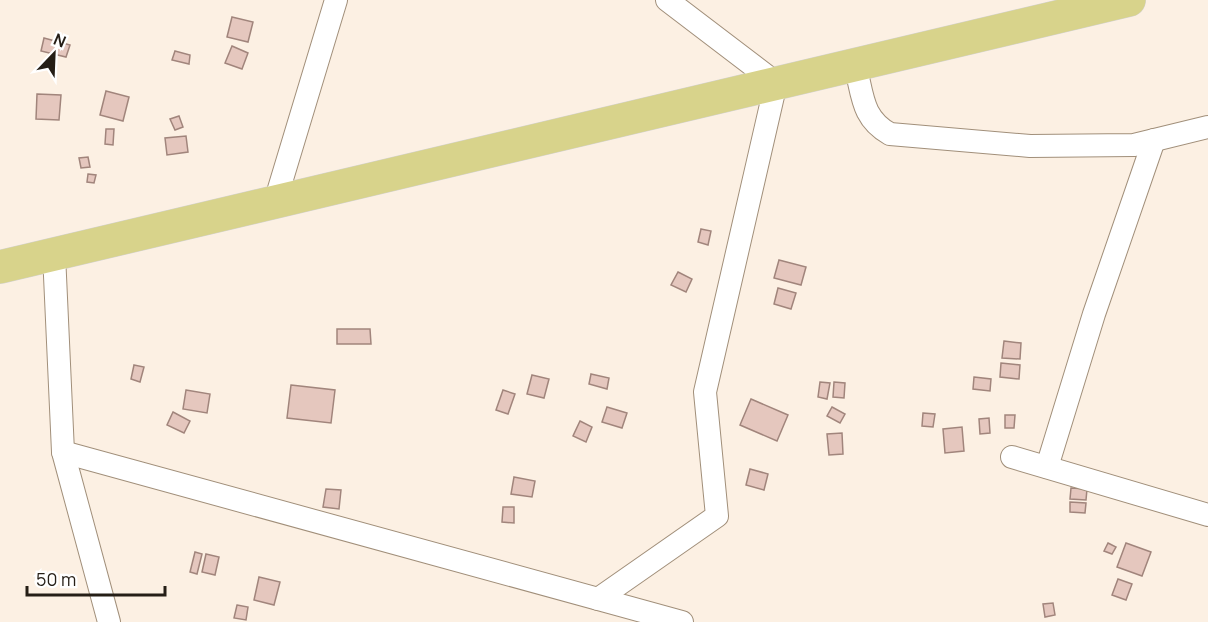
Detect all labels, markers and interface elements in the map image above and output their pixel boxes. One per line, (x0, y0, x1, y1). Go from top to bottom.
north arrow (24, 24, 84, 84)
text: N (50, 28, 69, 53)
scale bar (27, 559, 165, 597)
text: 50 m (36, 567, 76, 591)

